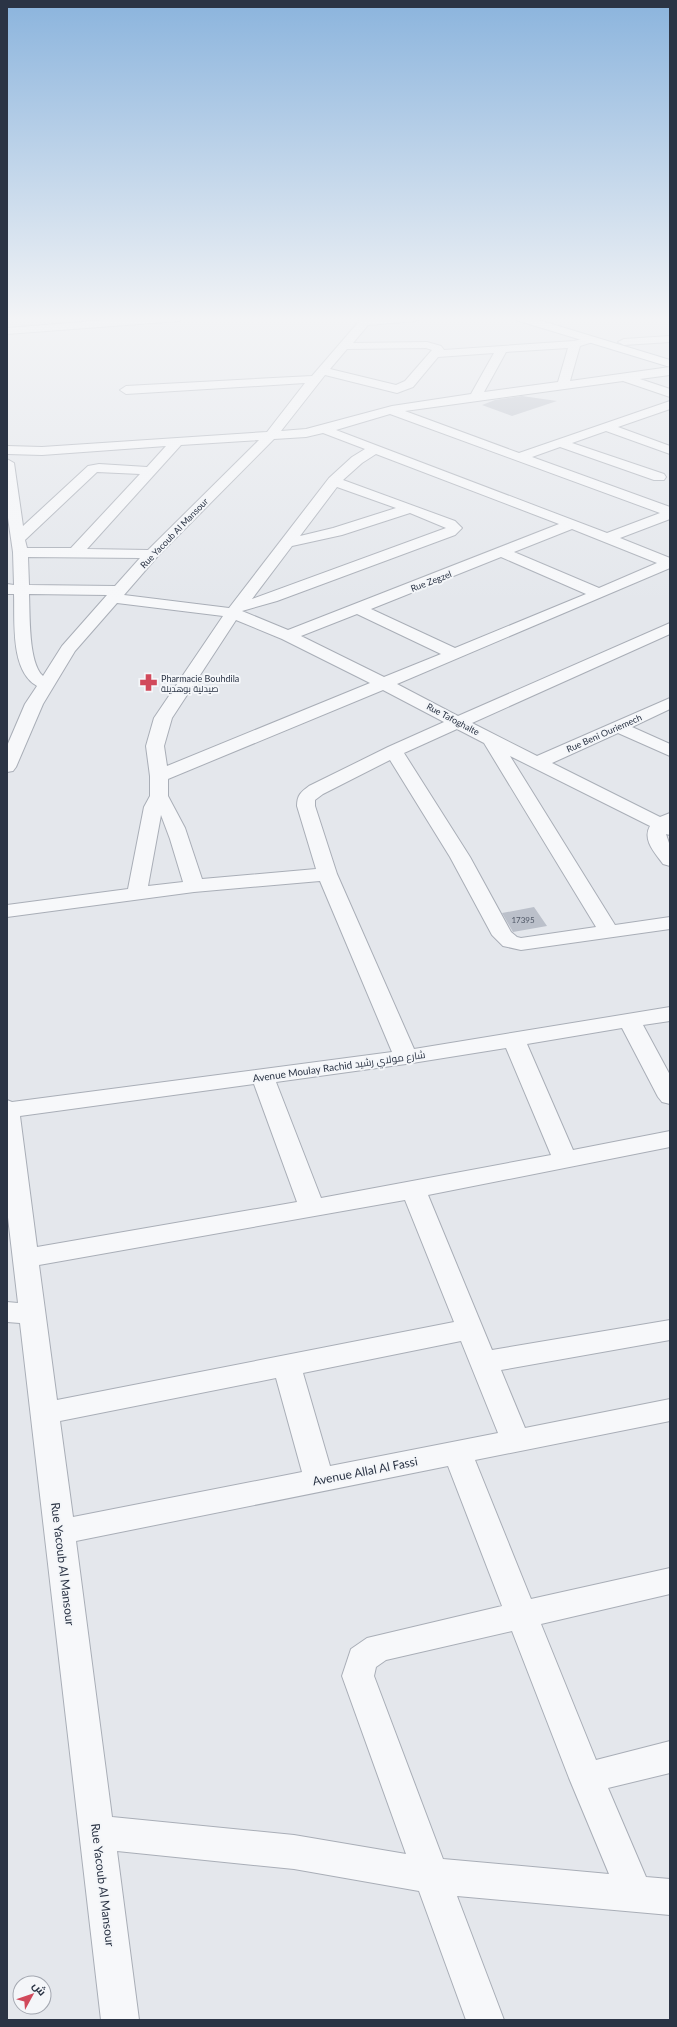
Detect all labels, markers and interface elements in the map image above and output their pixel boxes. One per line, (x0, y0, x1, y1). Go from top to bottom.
street label: Rue Yacoub Al Mansour (138, 495, 211, 570)
street label: Rue Zegzel (409, 568, 453, 594)
pharmacy icon: Pharmacie Bouhdila صيدلية بوهديلة (138, 673, 158, 693)
place label: Pharmacie Bouhdila صيدلية بوهديلة (161, 673, 239, 694)
street label: Rue Tafoghalte (425, 700, 482, 738)
street label: Rue Beni Ouriemech (565, 711, 643, 755)
house number: 17395 (511, 915, 535, 925)
street label: Avenue Moulay Rachid شارع مولاي رشيد (252, 1048, 426, 1086)
street label: Avenue Allal Al Fassi (311, 1453, 419, 1489)
street label: Rue Yacoub Al Mansour (48, 1501, 78, 1627)
street label: Rue Yacoub Al Mansour (88, 1822, 118, 1948)
north arrow (12, 1975, 52, 2015)
text: ش (30, 1979, 50, 1998)

